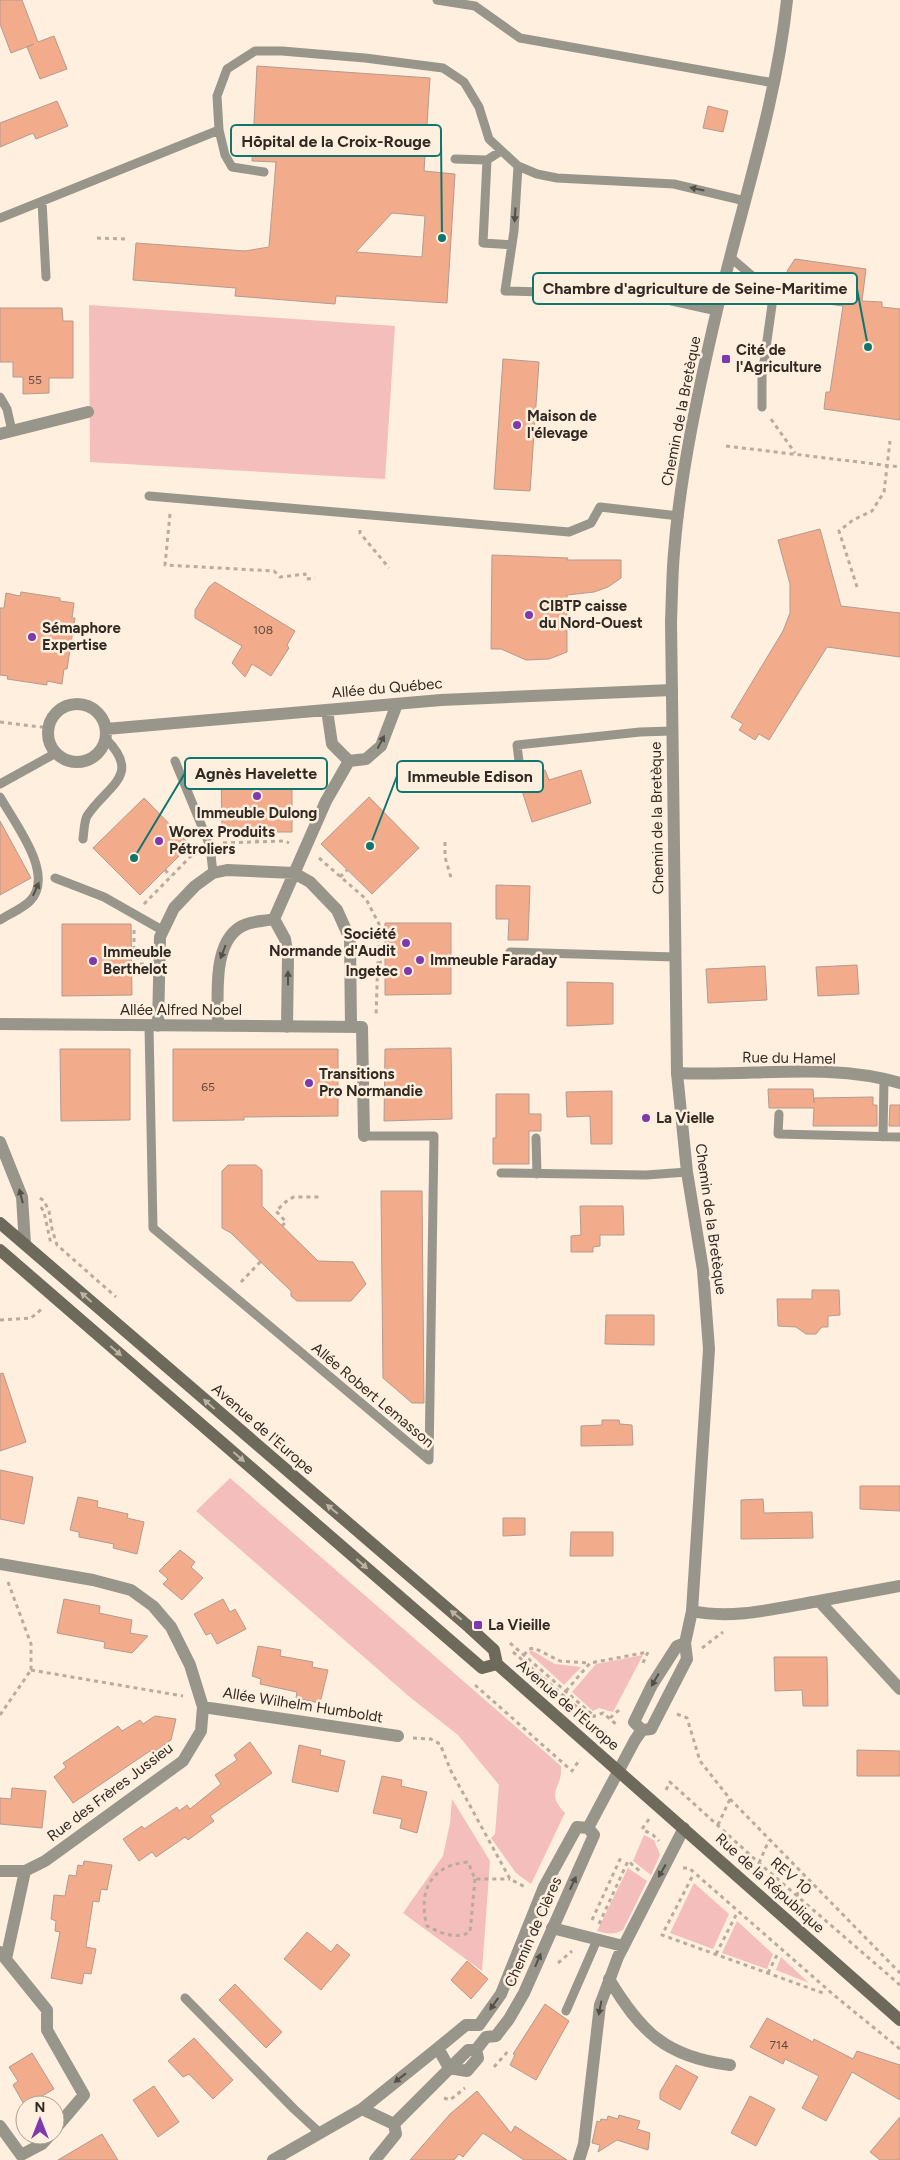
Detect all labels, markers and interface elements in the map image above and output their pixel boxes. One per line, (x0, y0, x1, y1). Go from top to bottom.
callout: Hôpital de la Croix-Rouge (231, 125, 441, 156)
text: Hôpital de la Croix-Rouge (241, 132, 431, 151)
one-way arrow (690, 185, 705, 193)
one-way arrow (510, 207, 518, 223)
callout: Chambre d'agriculture de Seine-Maritime (533, 273, 857, 304)
text: Chambre d'agriculture de Seine-Maritime (543, 279, 847, 298)
street label: Chemin de la Bretèque (658, 334, 704, 488)
place label: Cité de l'Agriculture (736, 341, 822, 376)
marker: Cité de l'Agriculture (720, 353, 732, 365)
house number: 55 (28, 373, 42, 387)
place label: Maison de l'élevage (527, 407, 598, 442)
marker: Maison de l'élevage (511, 419, 523, 431)
place label: CIBTP caisse du Nord-Ouest (539, 597, 643, 632)
marker: CIBTP caisse du Nord-Ouest (523, 609, 535, 621)
place label: Sémaphore Expertise (42, 619, 122, 654)
house number: 108 (253, 623, 273, 637)
marker: Sémaphore Expertise (26, 631, 38, 643)
street label: Allée du Québec (331, 674, 443, 702)
one-way arrow (377, 734, 385, 749)
street label: Chemin de la Bretèque (647, 742, 667, 894)
callout: Agnès Havelette (185, 758, 327, 789)
callout: Immeuble Edison (397, 761, 543, 792)
text: Agnès Havelette (195, 764, 317, 783)
text: Immeuble Edison (407, 767, 533, 786)
marker: Immeuble Dulong (251, 790, 263, 802)
place label: Immeuble Dulong (197, 804, 317, 822)
place label: Worex Produits Pétroliers (169, 823, 275, 858)
marker: Worex Produits Pétroliers (153, 835, 165, 847)
one-way arrow (32, 882, 40, 896)
place label: Société Normande d'Audit (269, 925, 397, 960)
marker: Société Normande d'Audit (400, 937, 412, 949)
place label: Immeuble Berthelot (103, 943, 172, 978)
one-way arrow (218, 945, 226, 959)
place label: Immeuble Faraday (430, 951, 557, 969)
marker: Immeuble Faraday (414, 954, 426, 966)
marker: Immeuble Berthelot (87, 955, 99, 967)
place label: Ingetec (345, 962, 398, 980)
marker: Ingetec (402, 965, 414, 977)
one-way arrow (284, 970, 292, 986)
street label: Allée Alfred Nobel (120, 1001, 242, 1019)
street label: Rue du Hamel (742, 1048, 836, 1068)
place label: Transitions Pro Normandie (319, 1065, 423, 1100)
marker: Transitions Pro Normandie (303, 1077, 315, 1089)
house number: 65 (201, 1080, 215, 1094)
place label: La Vielle (656, 1109, 715, 1127)
marker: La Vielle (640, 1112, 652, 1124)
street label: Chemin de la Bretèque (691, 1142, 731, 1296)
one-way arrow (17, 1188, 25, 1204)
one-way arrow (79, 1292, 92, 1303)
street label: Allée Robert Lemasson (308, 1339, 438, 1451)
one-way arrow (110, 1345, 123, 1356)
street label: Avenue de l'Europe (208, 1380, 318, 1478)
one-way arrow (202, 1398, 215, 1409)
one-way arrow (233, 1451, 245, 1462)
one-way arrow (326, 1504, 339, 1515)
one-way arrow (355, 1558, 367, 1570)
one-way arrow (450, 1609, 462, 1621)
place label: La Vieille (488, 1616, 551, 1634)
marker: La Vieille (472, 1619, 484, 1631)
street label: Avenue de l'Europe (513, 1656, 623, 1754)
one-way arrow (651, 1673, 659, 1687)
street label: Allée Wilhelm Humboldt (222, 1683, 385, 1727)
street label: Rue des Frères Jussieu (44, 1739, 176, 1845)
street label: Rue de la République (712, 1829, 828, 1937)
street label: REV 10 (767, 1853, 815, 1899)
one-way arrow (657, 1865, 666, 1878)
street label: Chemin de Clères (501, 1874, 565, 1990)
one-way arrow (569, 1876, 577, 1891)
one-way arrow (535, 1953, 543, 1967)
one-way arrow (489, 1997, 499, 2011)
one-way arrow (596, 2000, 604, 2015)
house number: 714 (770, 2038, 789, 2052)
one-way arrow (394, 2073, 407, 2084)
north arrow (15, 2095, 65, 2145)
text: N (35, 2099, 45, 2116)

